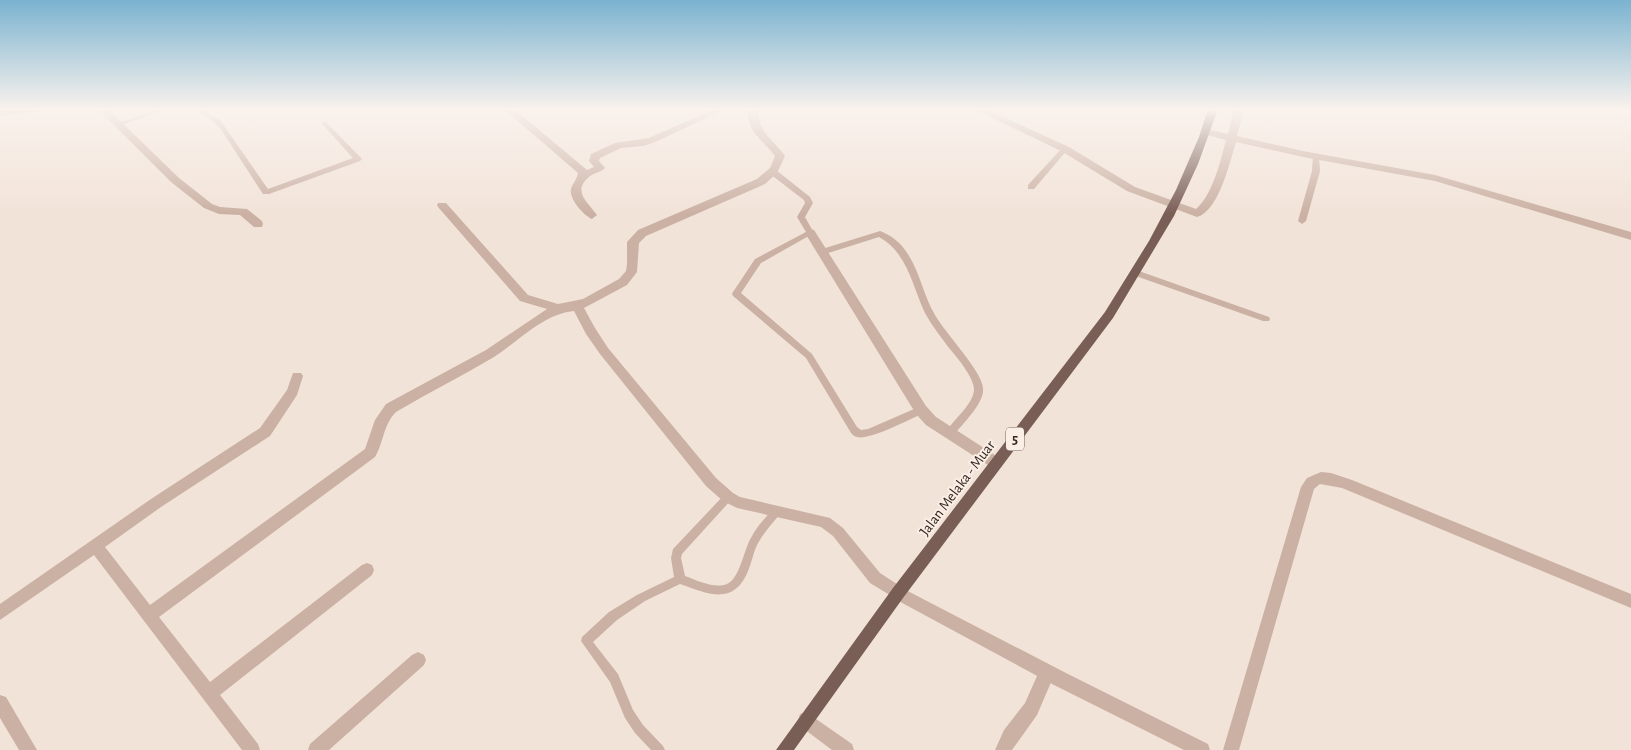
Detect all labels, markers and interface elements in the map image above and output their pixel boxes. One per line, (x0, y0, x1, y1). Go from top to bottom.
road number: 5 (1006, 428, 1024, 450)
street label: Jalan Melaka - Muar (917, 438, 998, 539)

